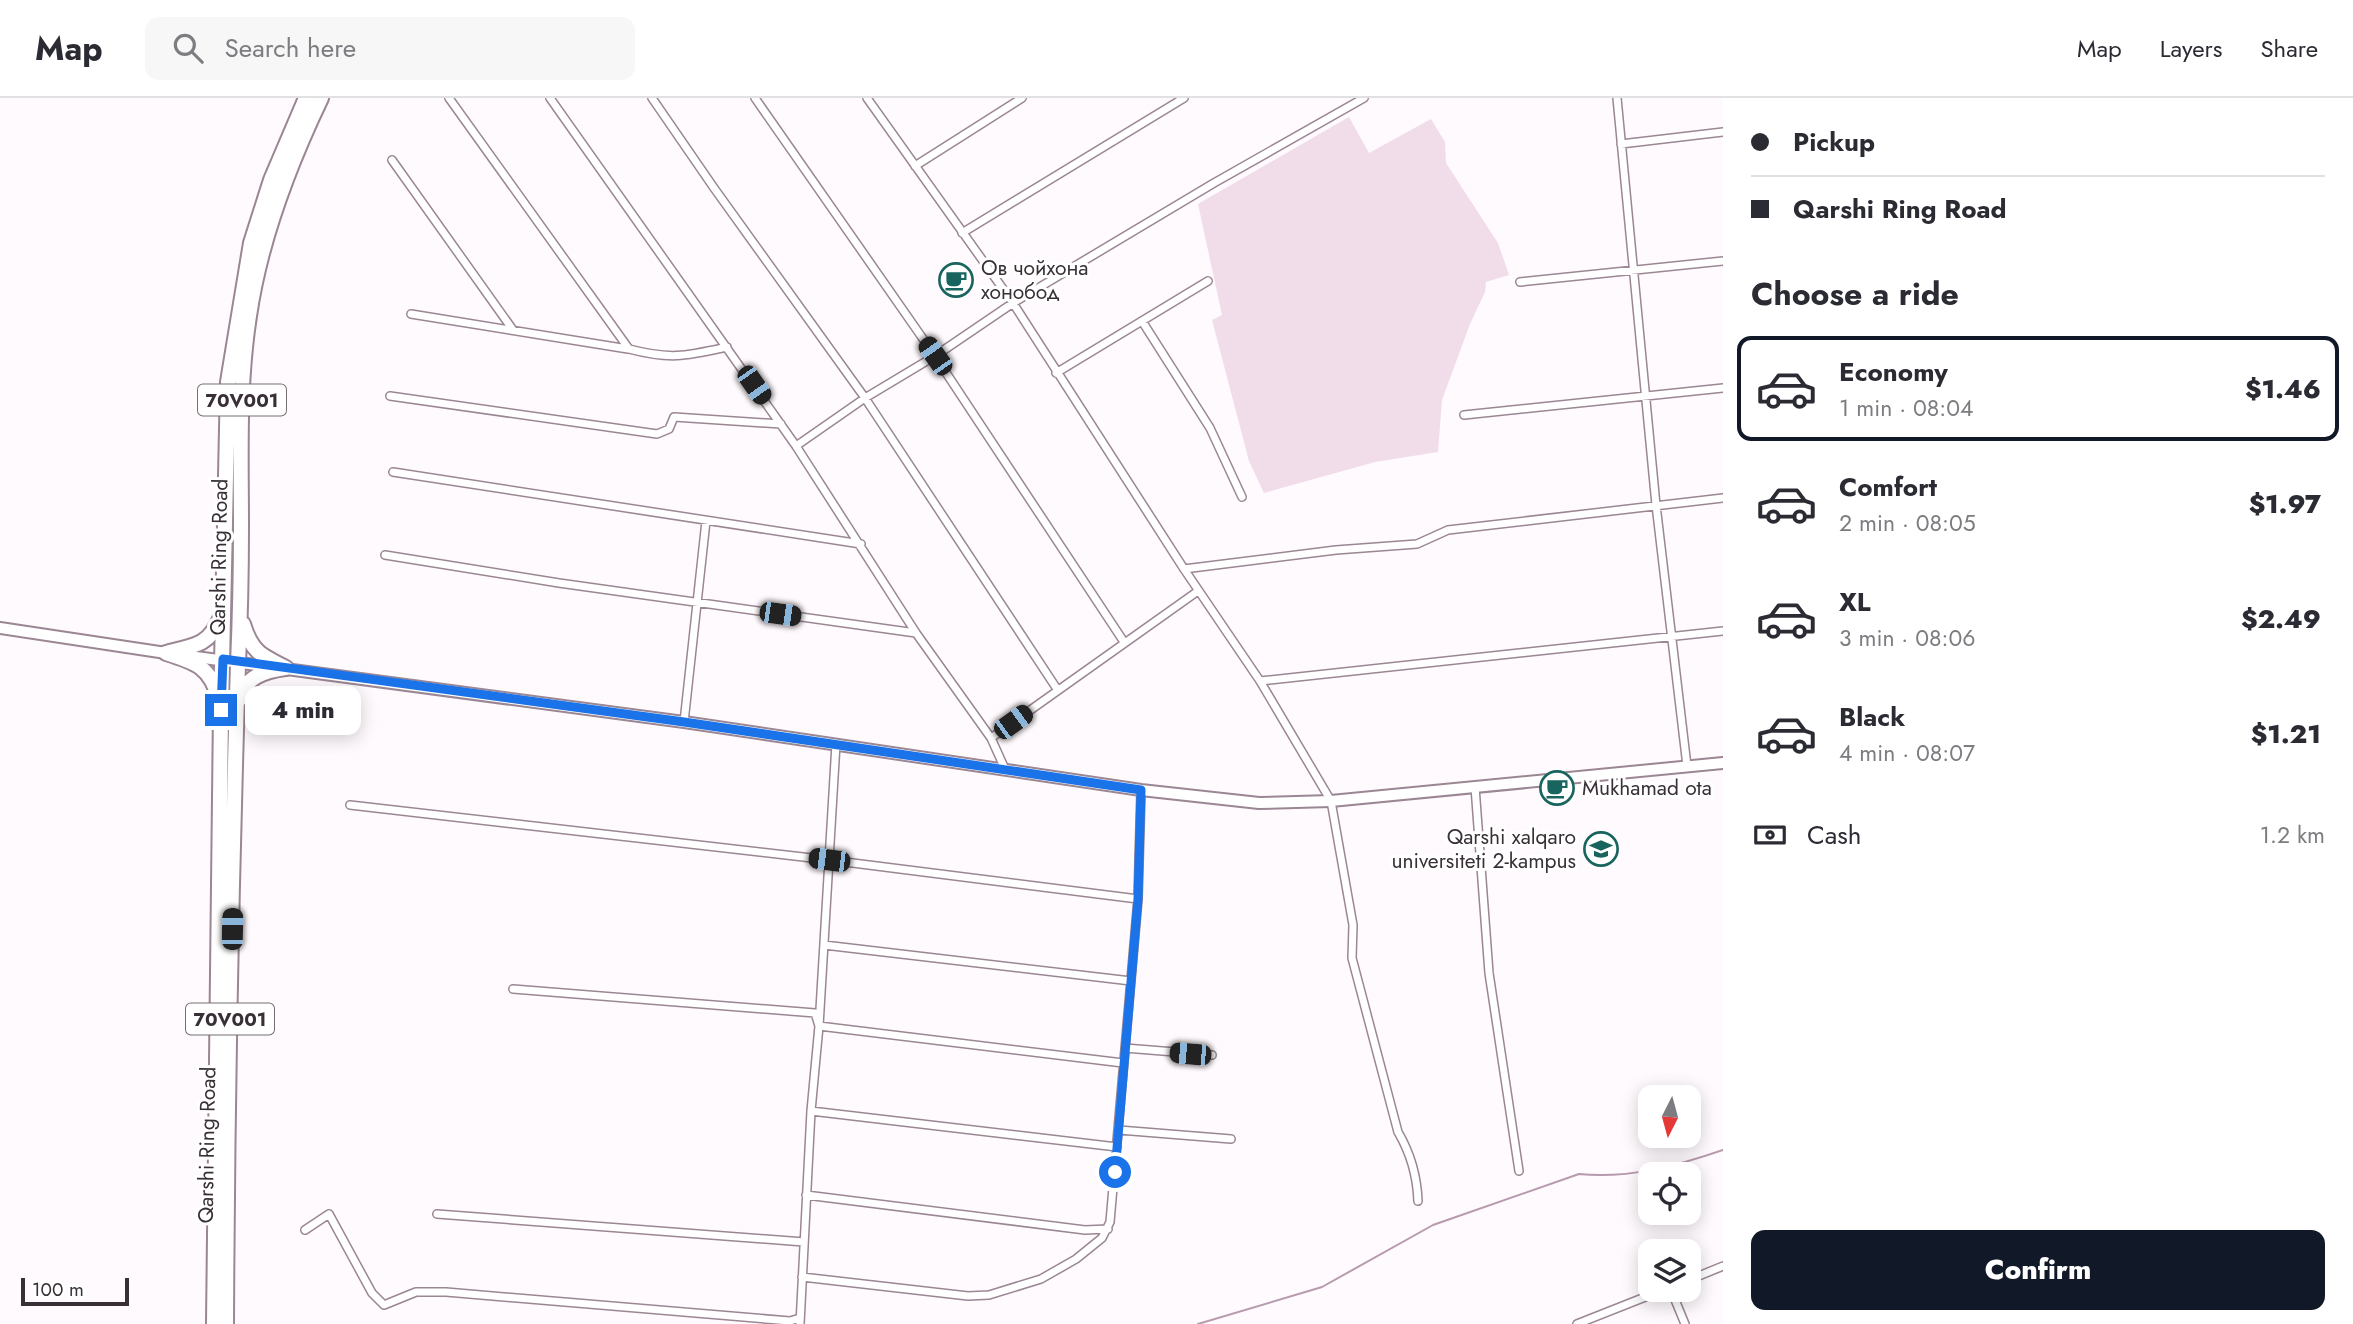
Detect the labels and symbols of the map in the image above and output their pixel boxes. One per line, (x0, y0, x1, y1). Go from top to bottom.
place label: Ов чойхона хонобод (981, 253, 1089, 307)
cafe icon: Ов чойхона хонобод (937, 261, 975, 299)
car (915, 333, 956, 379)
car (734, 362, 775, 408)
road number: 70V001 (198, 384, 286, 416)
street label: Qarshi Ring Road (203, 478, 235, 636)
car (758, 601, 803, 627)
callout: 4 min (246, 686, 361, 734)
route end (205, 694, 237, 726)
car (990, 701, 1037, 743)
cafe icon: Mukhamad ota (1538, 769, 1576, 807)
place label: Mukhamad ota (1582, 773, 1712, 803)
place label: Qarshi xalqaro universiteti 2-kampus (1391, 822, 1576, 876)
school or university icon: Qarshi xalqaro universiteti 2-kampus (1582, 830, 1620, 868)
car (807, 847, 852, 873)
car (222, 908, 243, 950)
road number: 70V001 (186, 1004, 274, 1035)
car (1169, 1042, 1212, 1066)
street label: Qarshi Ring Road (191, 1066, 223, 1224)
north arrow (1638, 1085, 1701, 1148)
route start (1099, 1156, 1131, 1188)
scale bar (21, 1275, 130, 1307)

